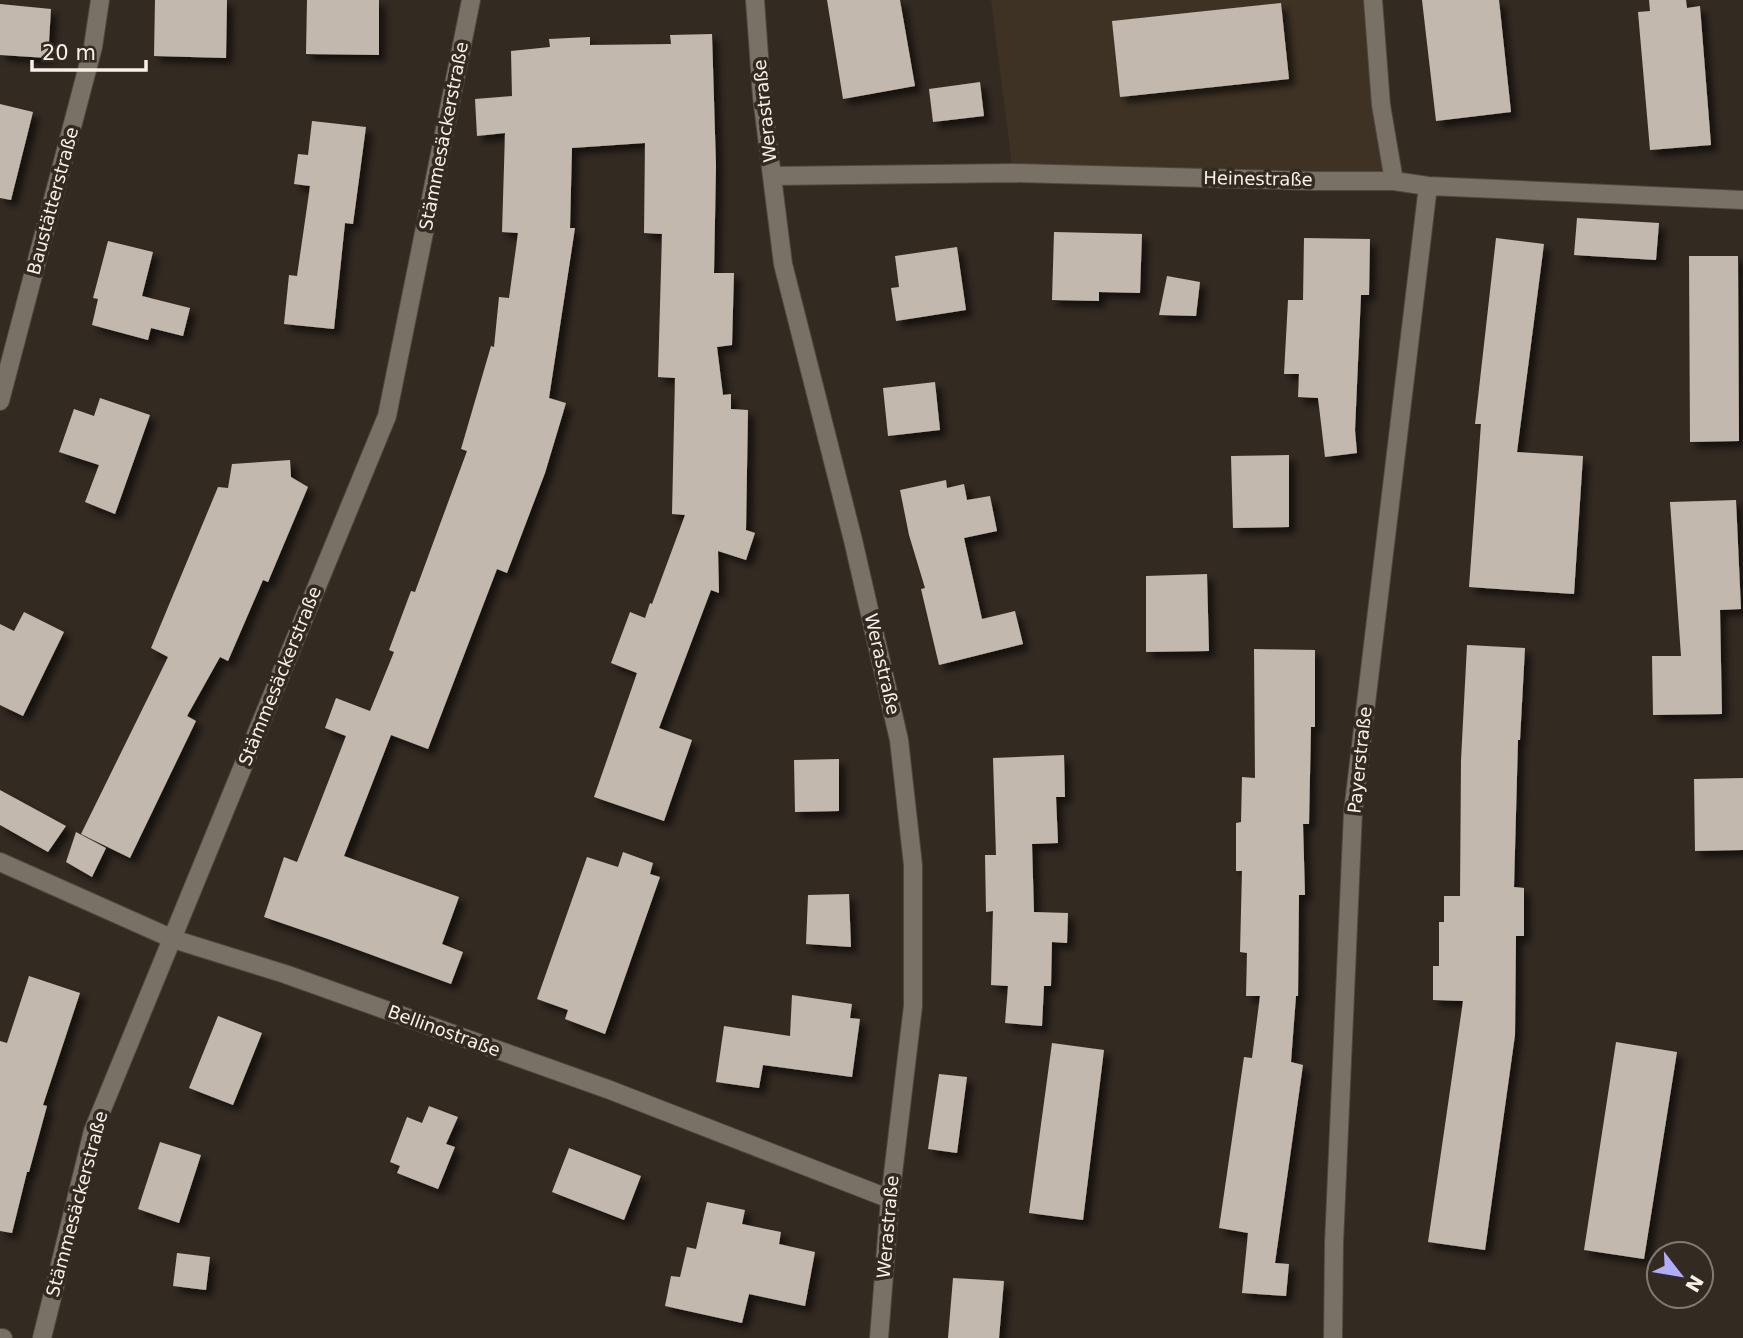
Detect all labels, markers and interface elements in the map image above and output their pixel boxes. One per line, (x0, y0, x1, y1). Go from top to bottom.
scale bar (32, 28, 145, 72)
street label: Stämmesäckerstraße (415, 40, 472, 232)
text: 20 m (42, 41, 96, 65)
street label: Werastraße (749, 58, 780, 164)
street label: Baustätterstraße (23, 125, 82, 277)
street label: Heinestraße (1203, 167, 1313, 190)
street label: Stämmesäckerstraße (234, 583, 325, 769)
street label: Werastraße (861, 611, 904, 717)
street label: Payerstraße (1343, 705, 1376, 814)
street label: Bellinostraße (385, 1000, 503, 1061)
street label: Stämmesäckerstraße (42, 1109, 111, 1299)
street label: Werastraße (873, 1174, 902, 1279)
north arrow (1645, 1240, 1715, 1310)
text: N (1681, 1271, 1708, 1296)

